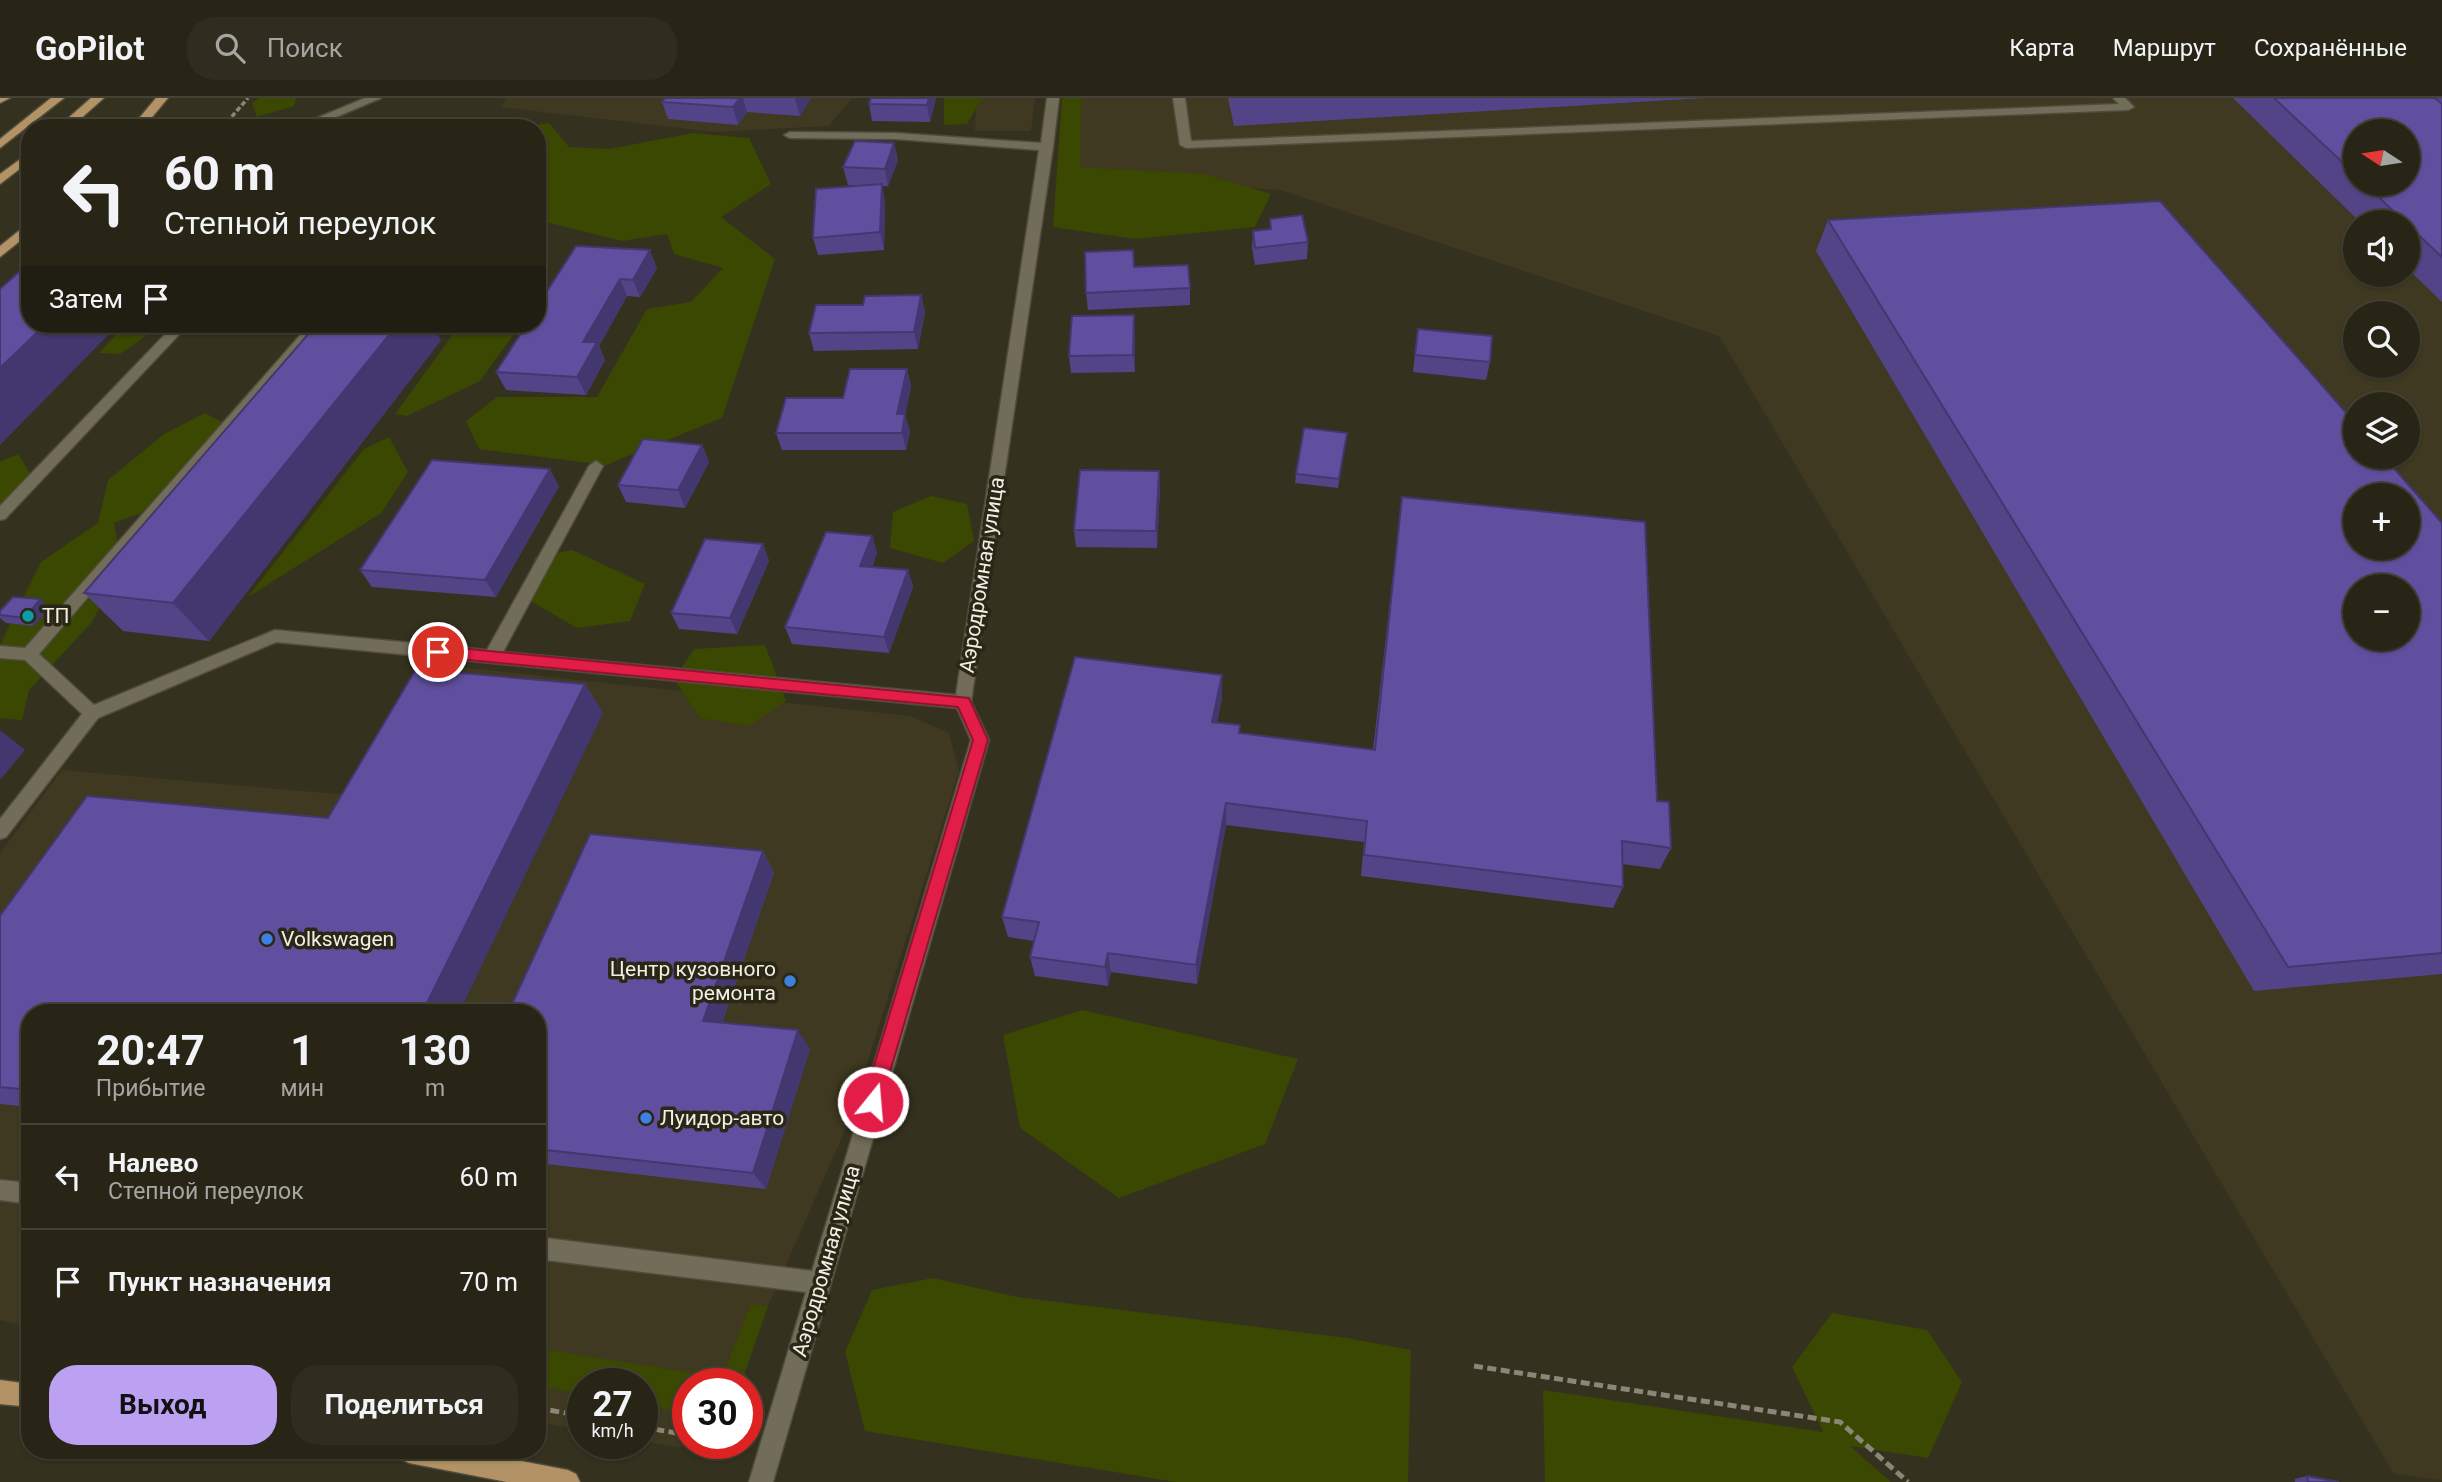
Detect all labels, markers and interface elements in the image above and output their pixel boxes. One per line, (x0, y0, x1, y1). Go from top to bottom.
search box (187, 17, 677, 80)
text: GoPilot (35, 29, 145, 68)
icon: search (211, 29, 249, 67)
text: Поиск (267, 33, 343, 63)
text: Карта (2009, 34, 2075, 62)
text: Маршрут (2113, 34, 2216, 62)
text: Сохранённые (2254, 34, 2407, 62)
north arrow (2343, 119, 2420, 196)
map controls (2343, 119, 2420, 651)
text: 60 m (164, 145, 275, 202)
icon: left (49, 147, 140, 238)
text: Степной переулок (164, 204, 436, 242)
button: sound (2343, 210, 2420, 287)
icon: arrive (137, 280, 175, 318)
text: Затем (49, 284, 123, 314)
button: search (2343, 301, 2420, 378)
button: layers (2343, 392, 2420, 469)
street label: Аэродромная улица (955, 475, 1009, 675)
button: + (2343, 483, 2420, 560)
button: − (2343, 574, 2420, 651)
place label: ТП (42, 604, 70, 628)
marker: ТП (20, 608, 36, 624)
pin (408, 622, 468, 682)
icon: arrive (419, 633, 457, 671)
place label: Volkswagen (281, 927, 394, 951)
marker: Volkswagen (259, 931, 275, 947)
place label: Центр кузовного ремонта (610, 957, 776, 1005)
marker: Центр кузовного ремонта (782, 973, 798, 989)
text: 20:47 (97, 1026, 205, 1075)
text: 1 (290, 1026, 314, 1075)
text: 130 (399, 1026, 471, 1075)
position arrow (836, 1065, 910, 1139)
text: Прибытие (96, 1075, 206, 1102)
text: мин (280, 1075, 324, 1102)
text: m (425, 1075, 445, 1102)
place label: Луидор-авто (660, 1106, 784, 1130)
marker: Луидор-авто (638, 1110, 654, 1126)
text: Налево (108, 1148, 198, 1178)
icon: left (49, 1158, 87, 1196)
text: 60 m (460, 1162, 518, 1192)
street label: Аэродромная улица (787, 1163, 865, 1359)
text: Степной переулок (108, 1178, 304, 1205)
icon: arrive (49, 1263, 87, 1301)
text: Пункт назначения (108, 1267, 332, 1297)
text: 70 m (460, 1267, 518, 1297)
button: Выход (49, 1365, 277, 1445)
button: Поделиться (291, 1365, 518, 1445)
speed limit sign: 30 (672, 1368, 763, 1459)
text: 27 (592, 1384, 633, 1425)
text: km/h (591, 1420, 634, 1441)

